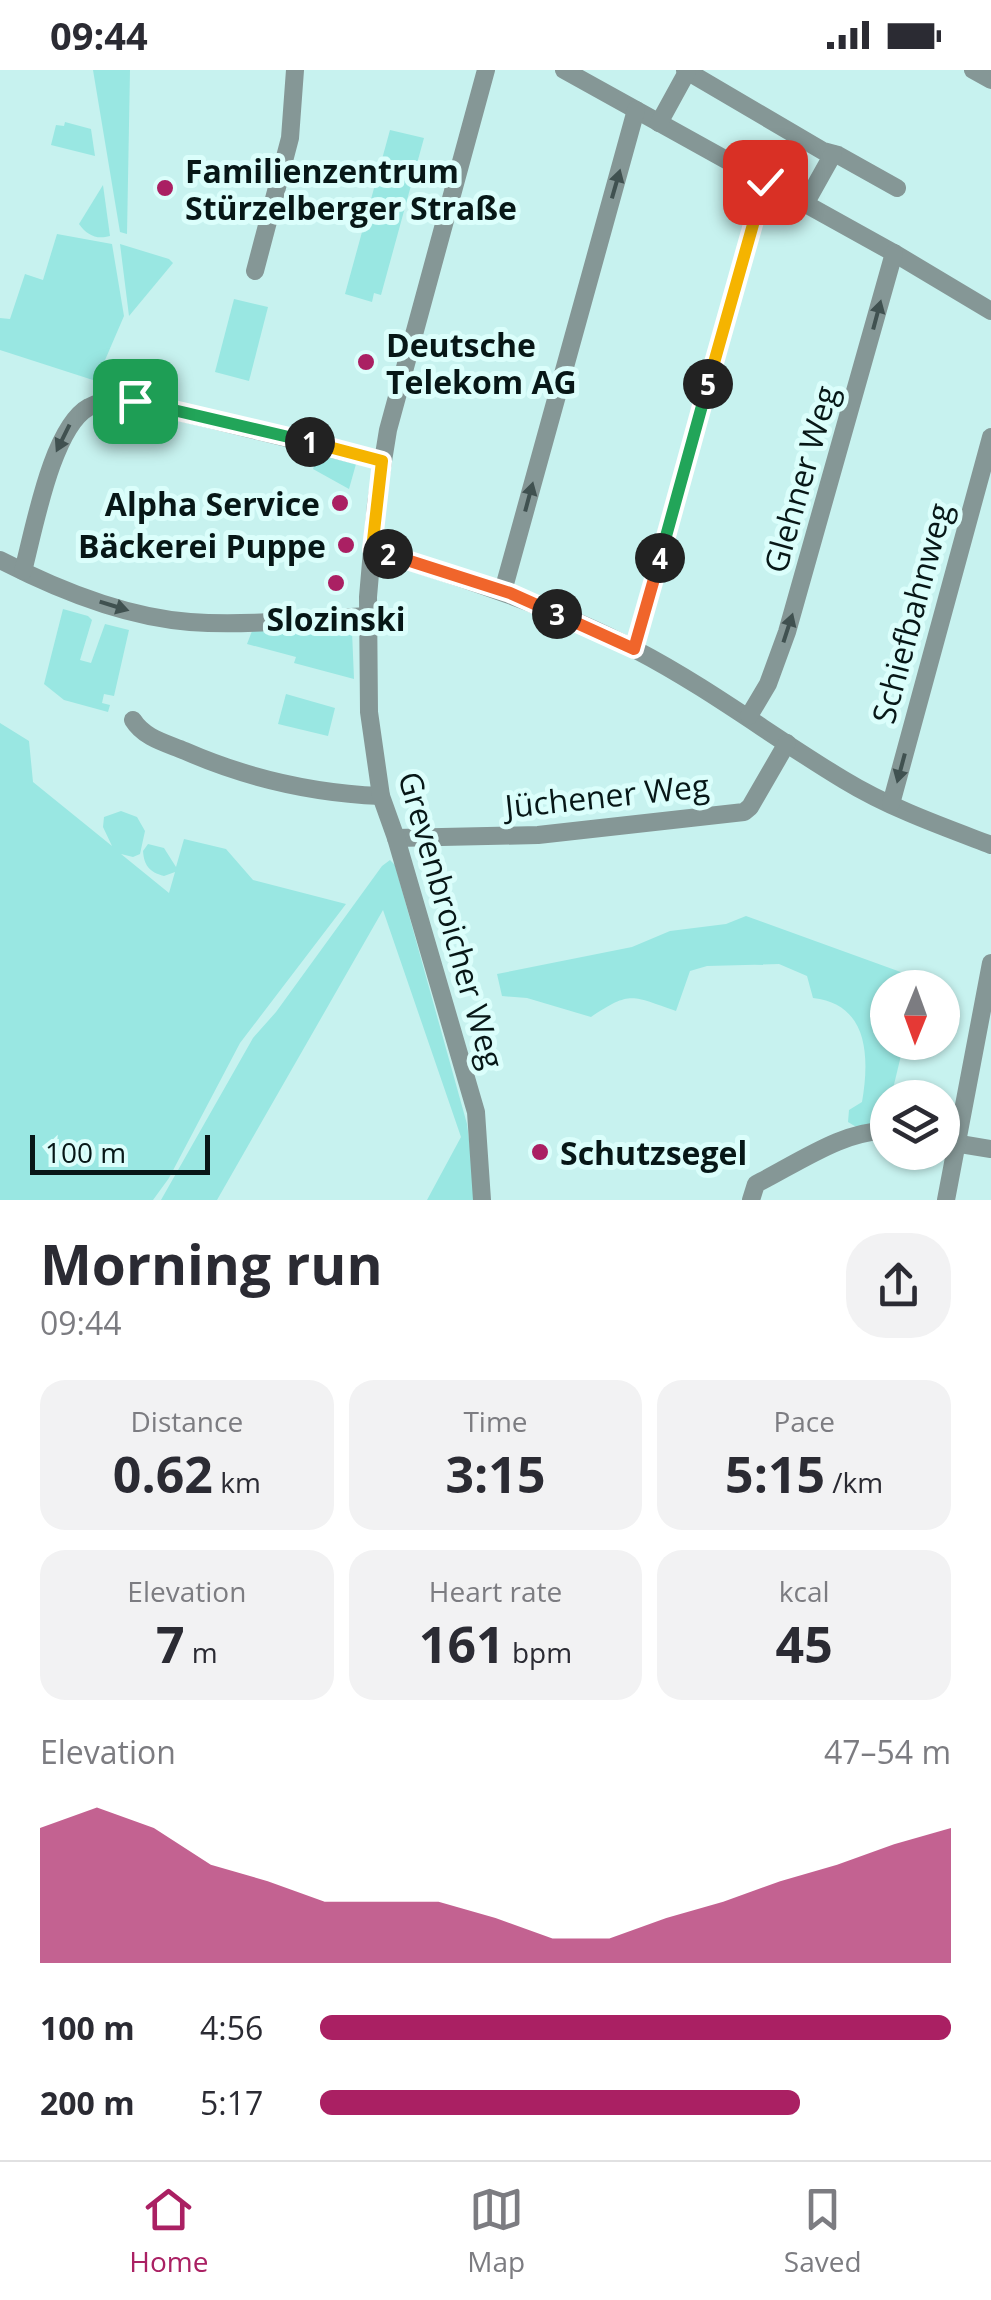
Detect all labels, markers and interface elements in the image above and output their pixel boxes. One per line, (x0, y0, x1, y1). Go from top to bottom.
text: 09:44 (50, 9, 148, 61)
pin (723, 140, 808, 225)
place label: Familienzentrum Stürzelberger Straße (185, 149, 517, 229)
icon: check (738, 155, 793, 210)
one-way arrow (608, 168, 624, 199)
marker: Familienzentrum Stürzelberger Straße (154, 177, 176, 199)
one-way arrow (870, 299, 885, 330)
place label: Deutsche Telekom AG (386, 323, 577, 403)
marker: Deutsche Telekom AG (355, 351, 377, 373)
pin (93, 359, 178, 444)
pin: 5 (683, 359, 733, 409)
text: 5 (700, 365, 716, 403)
icon: arrive (108, 374, 163, 429)
street label: Glehner Weg (753, 380, 847, 578)
pin: 1 (285, 417, 335, 467)
text: 1 (302, 423, 318, 461)
one-way arrow (55, 424, 72, 453)
one-way arrow (521, 481, 537, 512)
place label: Alpha Service (105, 482, 320, 525)
marker: Alpha Service (329, 492, 351, 514)
street label: Schiefbahnweg (861, 498, 961, 728)
place label: Bäckerei Puppe (78, 524, 326, 567)
pin: 2 (363, 529, 413, 579)
pin: 4 (635, 533, 685, 583)
marker: Bäckerei Puppe (335, 534, 357, 556)
text: 2 (380, 535, 396, 573)
text: 4 (652, 539, 668, 577)
marker: Slozinski (325, 572, 347, 594)
pin: 3 (532, 589, 582, 639)
text: 3 (549, 595, 565, 633)
place label: Slozinski (266, 597, 406, 640)
one-way arrow (99, 599, 129, 614)
one-way arrow (782, 613, 797, 643)
one-way arrow (892, 753, 908, 784)
street label: Jüchener Weg (500, 763, 711, 827)
street label: Grevenbroicher Weg (389, 766, 515, 1074)
north arrow (870, 970, 960, 1060)
map controls (870, 970, 960, 1170)
button: layers (870, 1080, 960, 1170)
scale bar (30, 1130, 210, 1174)
place label: Schutzsegel (560, 1131, 747, 1174)
text: 100 m (45, 1133, 126, 1171)
marker: Schutzsegel (529, 1141, 551, 1163)
text: Morning run (40, 1226, 383, 1301)
button: share (846, 1233, 951, 1338)
text: 09:44 (40, 1301, 122, 1344)
text: Distance (131, 1402, 243, 1440)
text: Time (463, 1402, 528, 1440)
text: Pace (773, 1402, 835, 1440)
text: 0.62 (113, 1440, 213, 1508)
text: 3:15 (445, 1440, 546, 1508)
text: 5:15 (725, 1440, 825, 1508)
text: km (213, 1463, 261, 1501)
text: /km (825, 1463, 883, 1501)
text: Elevation (127, 1572, 246, 1610)
text: Heart rate (429, 1572, 562, 1610)
text: kcal (779, 1572, 830, 1610)
text: 7 (156, 1610, 185, 1678)
text: 161 (419, 1610, 505, 1678)
text: 45 (776, 1610, 833, 1678)
text: m (185, 1633, 218, 1671)
text: bpm (505, 1633, 572, 1671)
text: Elevation (40, 1730, 176, 1773)
text: 47–54 m (824, 1730, 951, 1773)
text: 100 m (40, 2006, 135, 2049)
text: 4:56 (200, 2006, 263, 2049)
text: 200 m (40, 2081, 135, 2124)
text: 5:17 (200, 2081, 263, 2124)
tab: Home (129, 2182, 209, 2280)
tab: Map (467, 2182, 525, 2280)
tab: Saved (784, 2182, 862, 2280)

